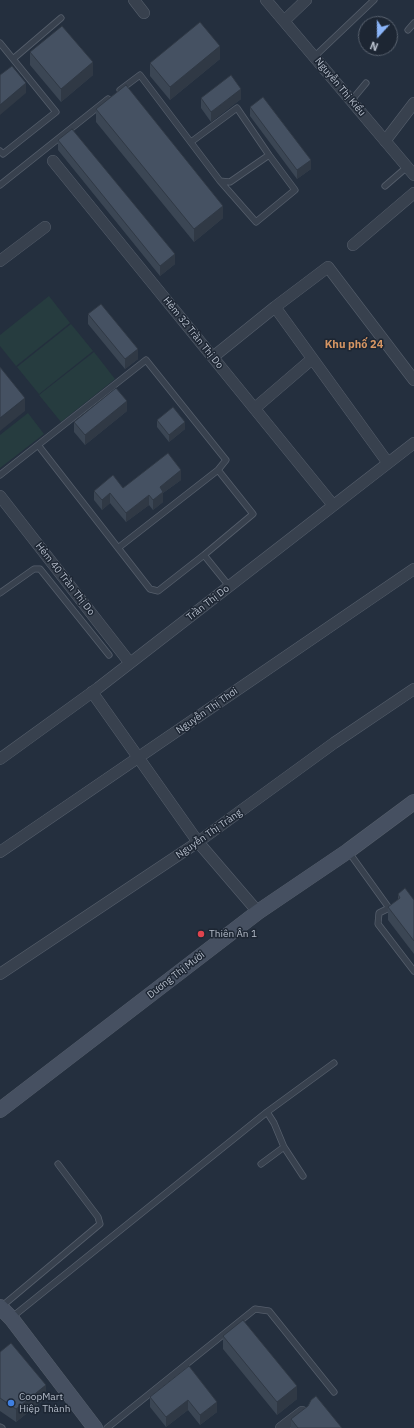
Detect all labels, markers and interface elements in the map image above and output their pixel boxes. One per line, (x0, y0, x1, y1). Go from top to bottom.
north arrow (358, 16, 398, 56)
text: N (368, 38, 380, 54)
street label: Nguyễn Thị Kiểu (312, 55, 368, 119)
street label: Hẻm 32 Trần Thị Do (160, 295, 226, 371)
district label: Khu phố 24 (325, 338, 383, 352)
street label: Hẻm 40 Trần Thị Do (33, 540, 97, 618)
street label: Trần Thị Do (184, 583, 232, 623)
street label: Nguyễn Thị Thơi (174, 685, 240, 737)
street label: Nguyễn Thị Tràng (174, 807, 244, 861)
place label: Thiên Ân 1 (209, 928, 257, 940)
marker: Thiên Ân 1 (196, 929, 206, 939)
street label: Dương Thị Mười (145, 949, 207, 1001)
place label: CoopMart Hiệp Thành (19, 1391, 70, 1414)
marker: CoopMart Hiệp Thành (6, 1398, 16, 1408)

